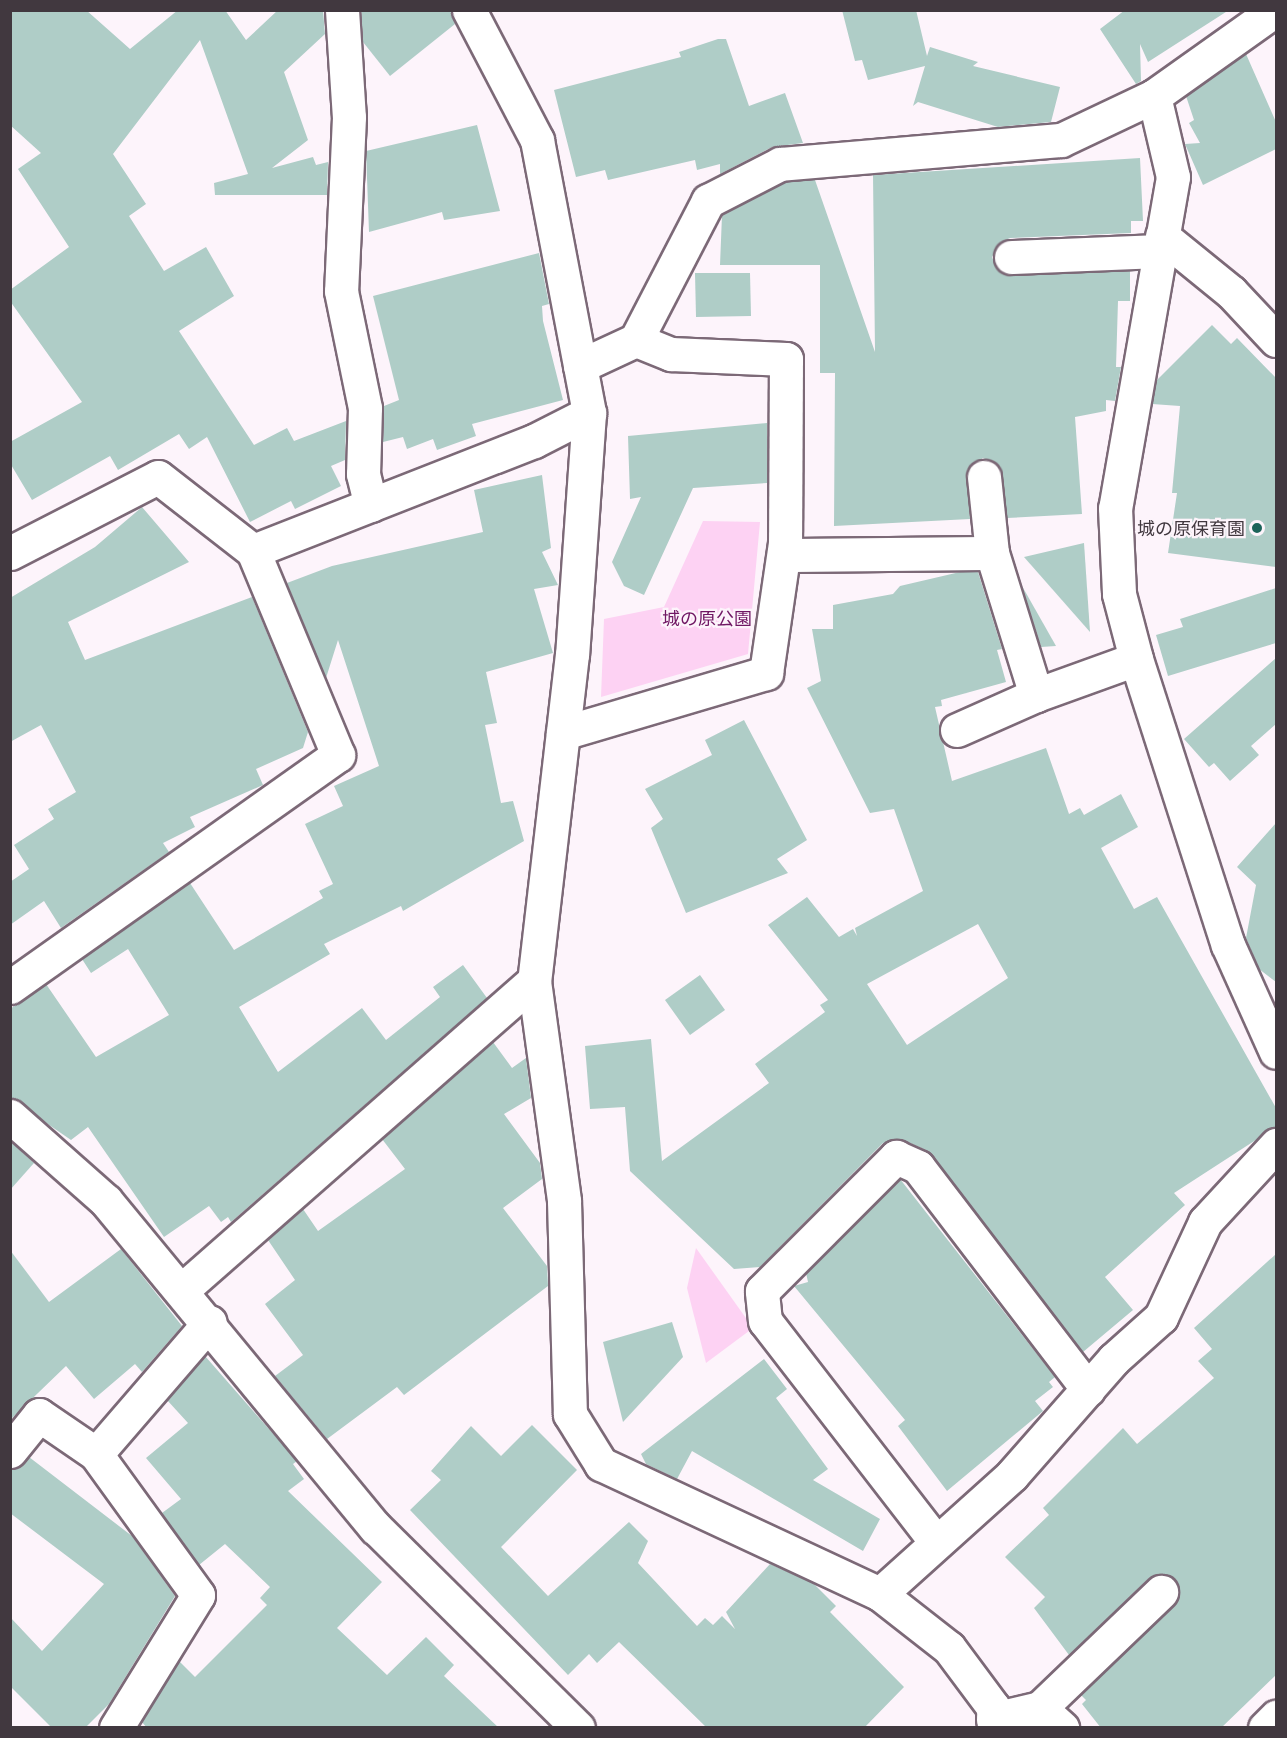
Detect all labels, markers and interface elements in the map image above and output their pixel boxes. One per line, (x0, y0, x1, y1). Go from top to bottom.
place label: 城の原保育園 (1137, 517, 1245, 539)
marker: 城の原保育園 (1250, 521, 1264, 535)
park label: 城の原公園 (662, 607, 752, 629)

